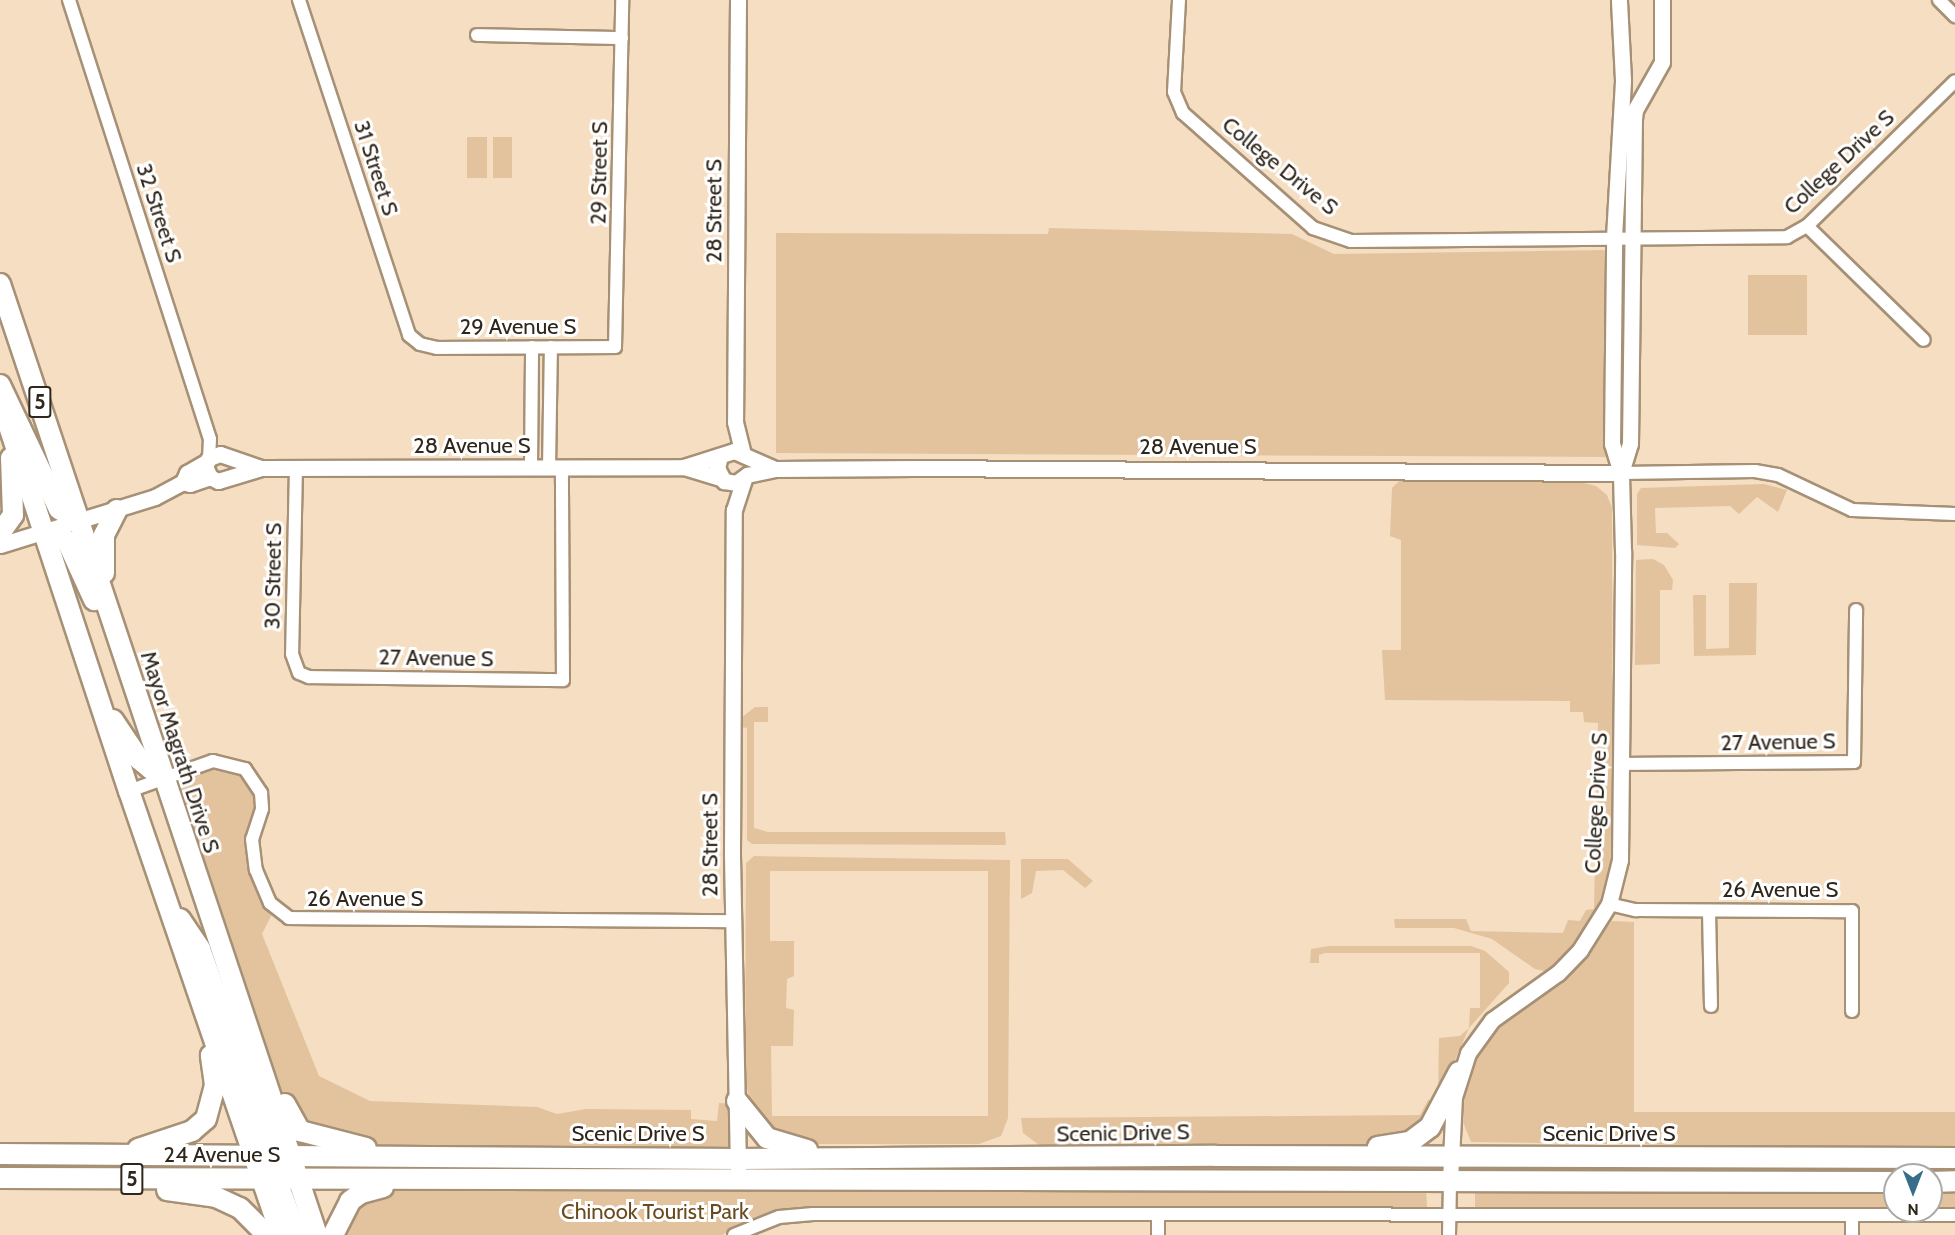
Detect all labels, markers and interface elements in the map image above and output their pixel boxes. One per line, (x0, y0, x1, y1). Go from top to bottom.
street label: College Drive S (1778, 104, 1900, 220)
street label: College Drive S (1217, 111, 1343, 221)
street label: 31 Street S (348, 117, 404, 219)
street label: 29 Street S (585, 121, 613, 225)
street label: 28 Street S (701, 159, 727, 263)
street label: 32 Street S (131, 160, 187, 266)
street label: 29 Avenue S (460, 314, 576, 340)
road number: 5 (28, 384, 52, 420)
street label: 28 Avenue S (413, 433, 531, 459)
street label: 28 Avenue S (1139, 434, 1257, 460)
street label: 30 Street S (259, 523, 287, 629)
street label: 27 Avenue S (378, 644, 494, 672)
street label: Mayor Magrath Drive S (135, 648, 225, 856)
street label: 27 Avenue S (1720, 728, 1836, 756)
street label: College Drive S (1579, 732, 1613, 874)
street label: 28 Street S (697, 793, 723, 897)
street label: 26 Avenue S (1722, 877, 1838, 903)
street label: 26 Avenue S (307, 886, 423, 912)
street label: Scenic Drive S (1056, 1119, 1190, 1147)
street label: Scenic Drive S (572, 1121, 704, 1147)
street label: Scenic Drive S (1543, 1121, 1675, 1147)
street label: 24 Avenue S (164, 1142, 280, 1168)
road number: 5 (120, 1161, 144, 1197)
north arrow (1883, 1163, 1943, 1223)
park label: Chinook Tourist Park (561, 1199, 749, 1225)
text: N (1907, 1200, 1919, 1219)

